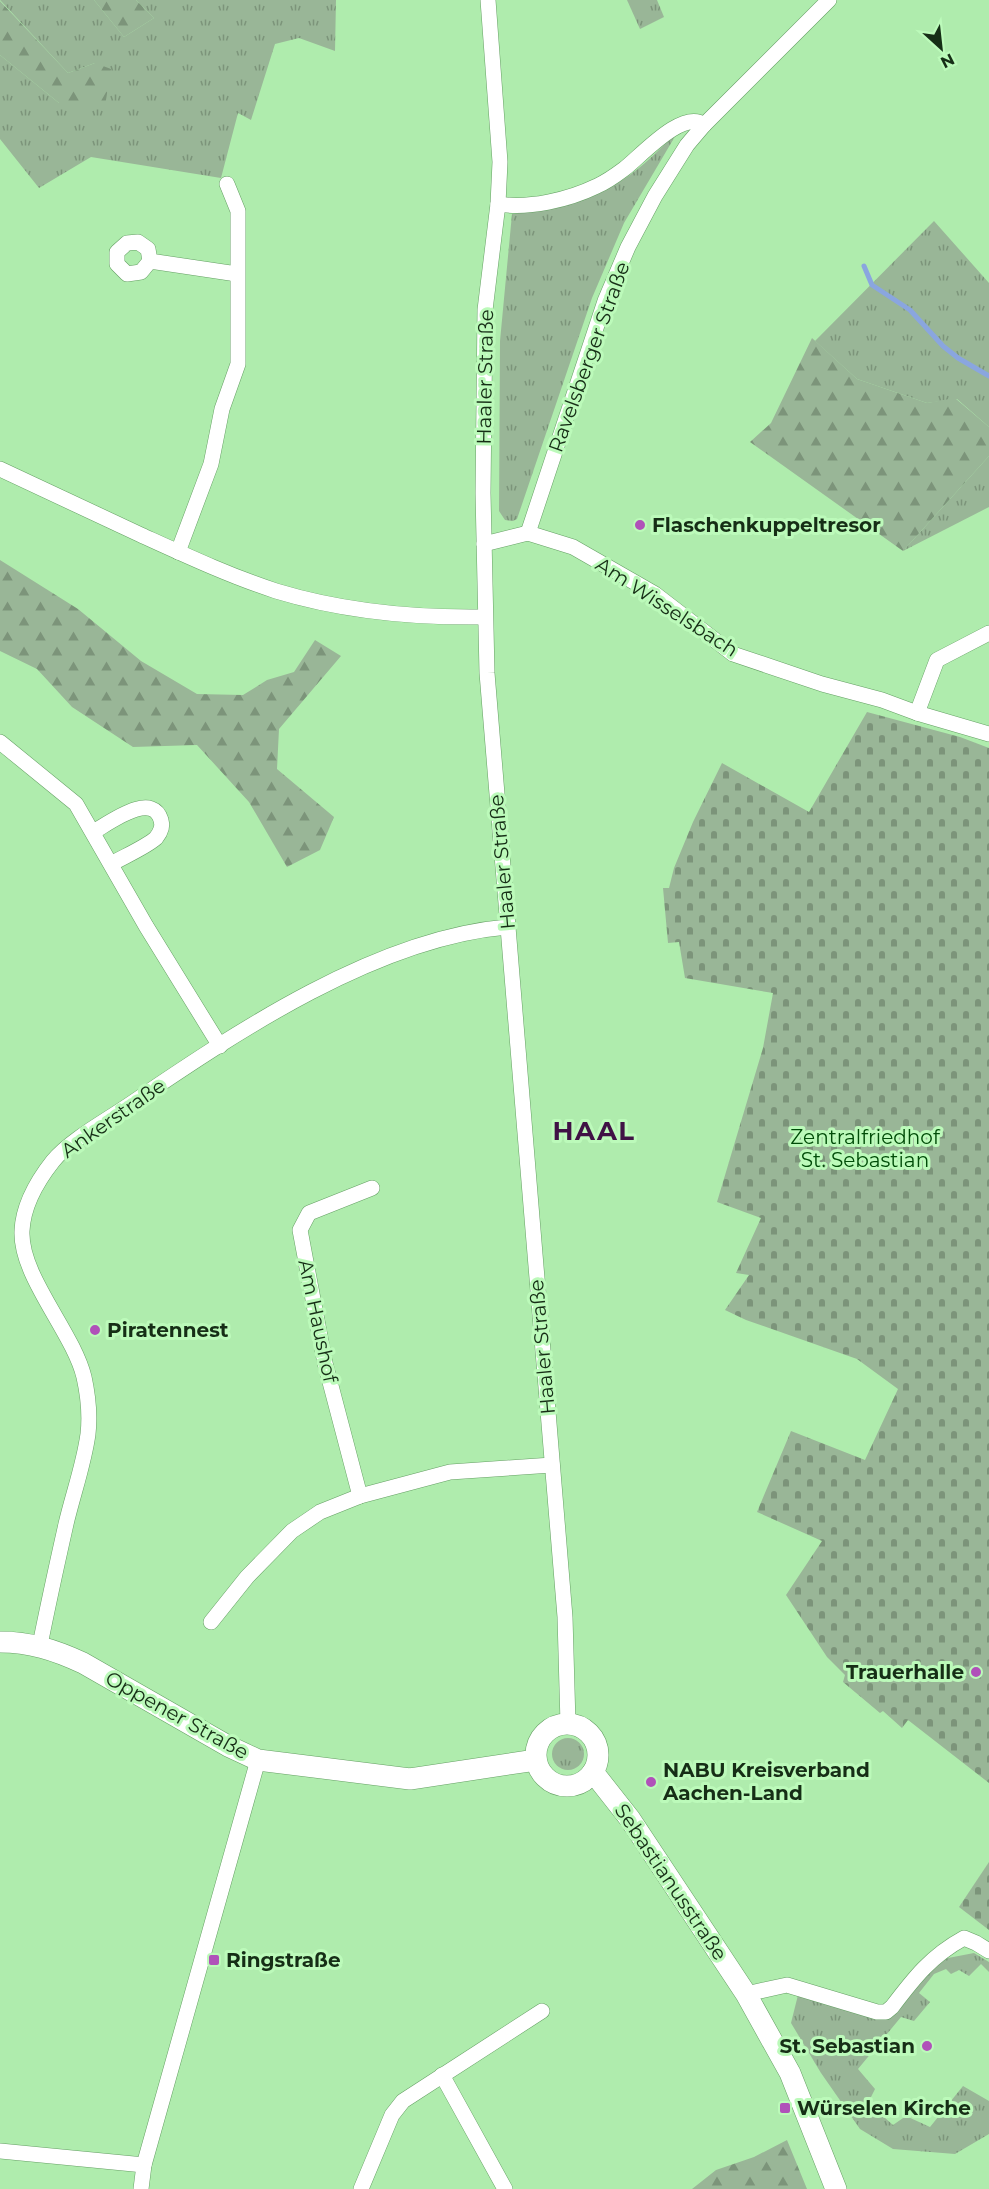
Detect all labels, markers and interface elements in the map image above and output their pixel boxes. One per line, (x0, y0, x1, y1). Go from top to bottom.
north arrow (911, 18, 971, 78)
text: N (938, 50, 958, 72)
street label: Ravelsberger Straße (543, 258, 635, 456)
street label: Haaler Straße (472, 309, 498, 445)
place label: Flaschenkuppeltresor (652, 513, 881, 537)
marker: Flaschenkuppeltresor (633, 518, 647, 532)
street label: Am Wisselsbach (591, 552, 743, 662)
street label: Haaler Straße (484, 793, 520, 931)
street label: Ankerstraße (56, 1073, 170, 1163)
district label: HAAL (552, 1115, 636, 1147)
park label: Zentralfriedhof St. Sebastian (790, 1125, 941, 1172)
street label: Am Haushof (293, 1257, 343, 1386)
street label: Haaler Straße (524, 1278, 560, 1416)
place label: Piratennest (107, 1318, 229, 1342)
marker: Piratennest (88, 1323, 102, 1337)
place label: Trauerhalle (846, 1660, 964, 1684)
marker: Trauerhalle (969, 1665, 983, 1679)
street label: Oppener Straße (101, 1666, 253, 1764)
place label: NABU Kreisverband Aachen-Land (662, 1758, 870, 1805)
marker: NABU Kreisverband Aachen-Land (644, 1775, 658, 1789)
street label: Sebastianusstraße (610, 1799, 732, 1965)
place label: Ringstraße (226, 1948, 341, 1972)
marker: Ringstraße (207, 1953, 221, 1967)
place label: St. Sebastian (780, 2034, 915, 2058)
marker: St. Sebastian (920, 2039, 934, 2053)
place label: Würselen Kirche (797, 2096, 971, 2120)
marker: Würselen Kirche (778, 2101, 792, 2115)

